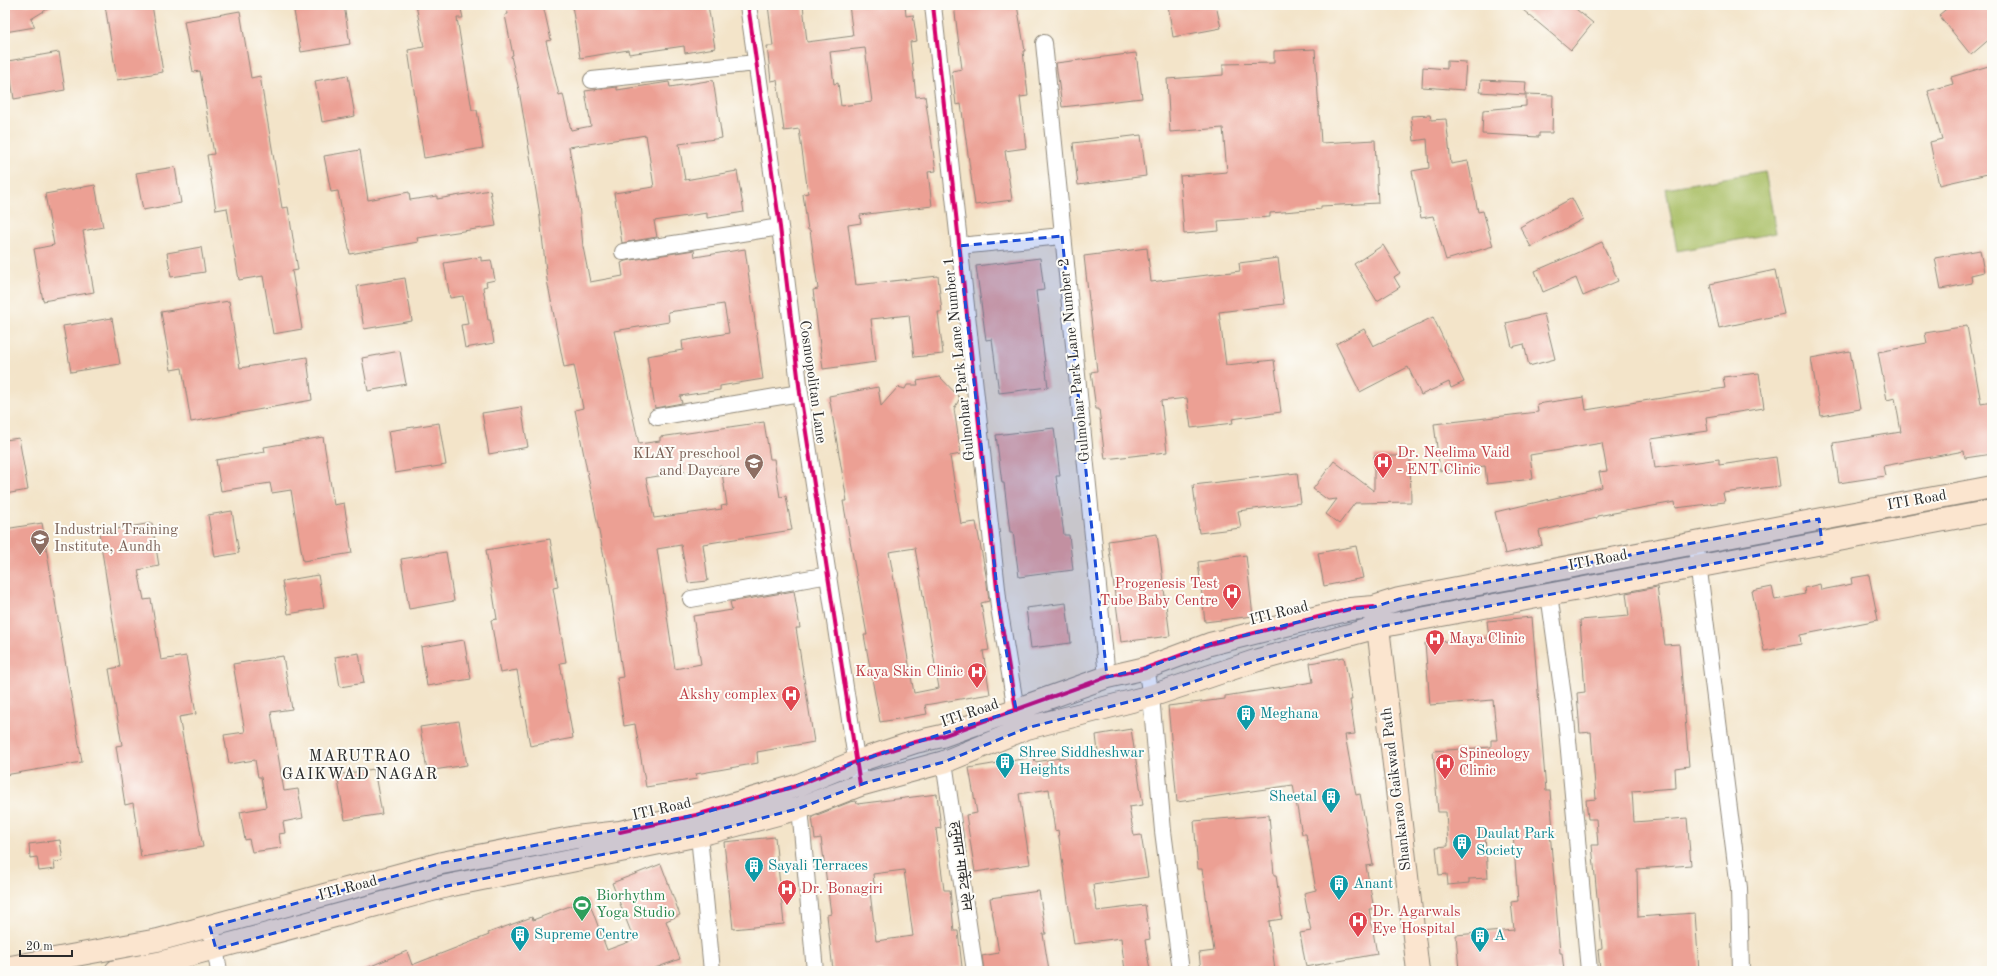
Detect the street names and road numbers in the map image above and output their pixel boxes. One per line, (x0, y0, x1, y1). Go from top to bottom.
street label: Gulmohar Park Lane Number 1 (942, 256, 978, 462)
street label: Gulmohar Park Lane Number 2 (1057, 257, 1093, 463)
street label: Cosmopolitan Lane (796, 320, 828, 445)
street label: ITI Road (1886, 488, 1948, 514)
street label: ITI Road (1567, 548, 1629, 574)
street label: ITI Road (1248, 599, 1310, 629)
street label: ITI Road (939, 697, 1001, 731)
street label: Shankarao Gaikwad Path (1380, 706, 1414, 872)
street label: ITI Road (631, 796, 693, 824)
street label: हनुमान मार्केट लेन (946, 819, 977, 913)
street label: ITI Road (317, 874, 379, 904)

